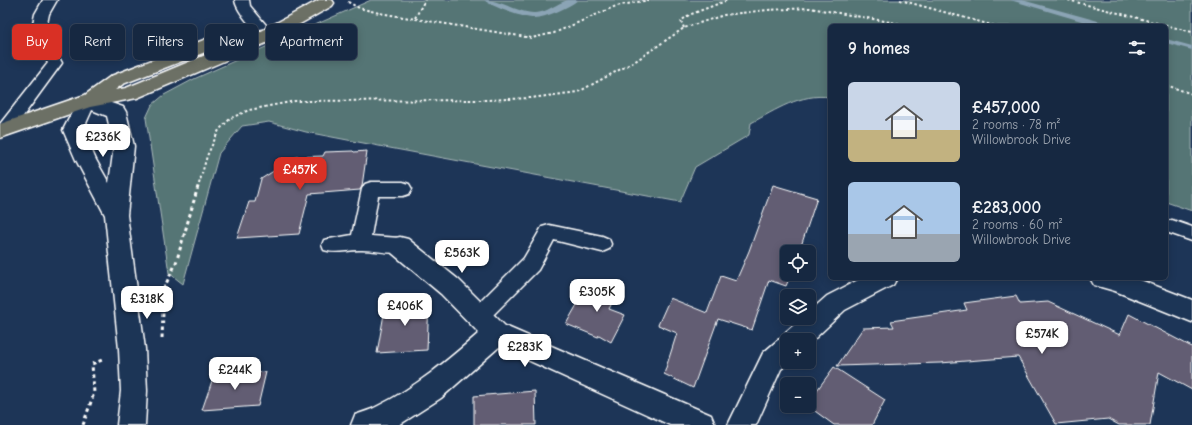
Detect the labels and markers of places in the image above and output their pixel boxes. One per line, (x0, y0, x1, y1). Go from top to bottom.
pin: £236K (75, 124, 131, 158)
pin: £457K (272, 157, 328, 191)
pin: £563K (434, 240, 490, 274)
pin: £305K (569, 279, 625, 313)
pin: £318K (119, 286, 175, 320)
pin: £406K (377, 293, 433, 327)
pin: £574K (1014, 321, 1070, 355)
pin: £283K (497, 334, 553, 368)
pin: £244K (207, 357, 263, 391)

